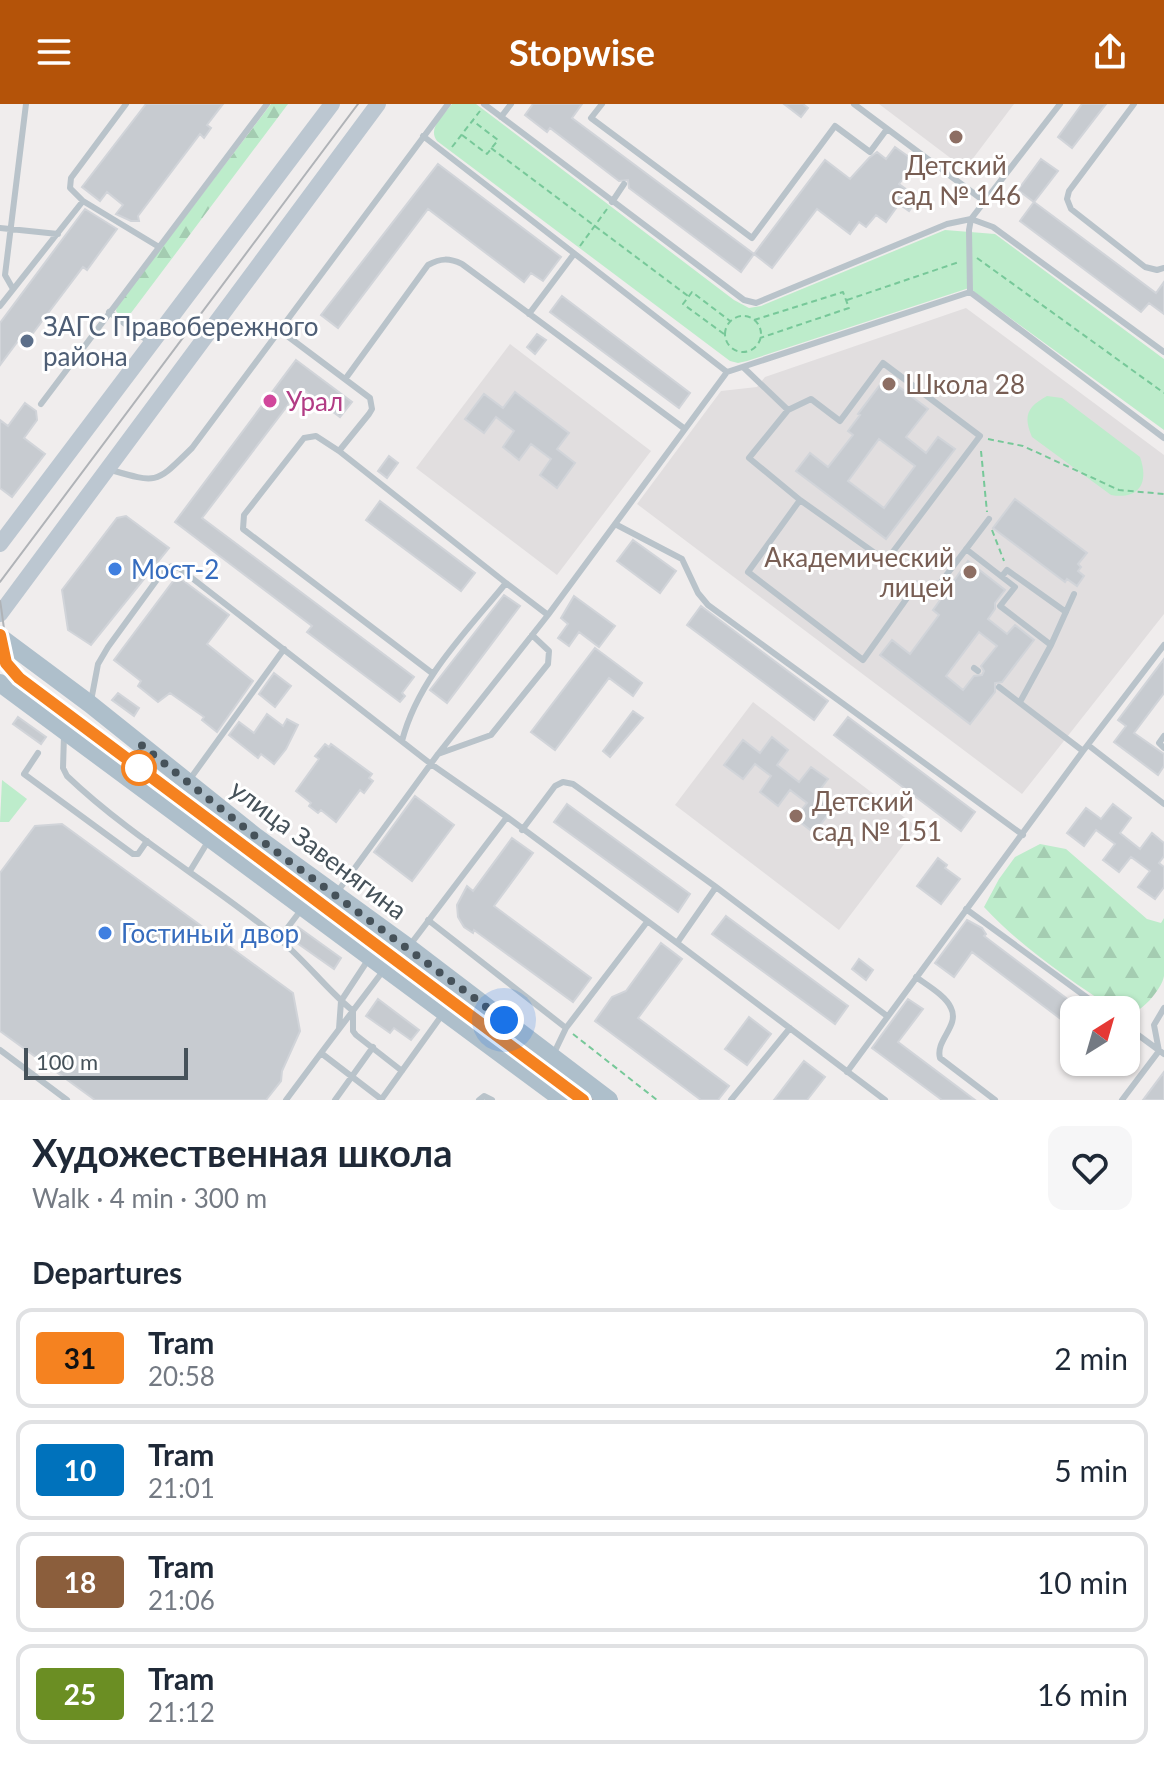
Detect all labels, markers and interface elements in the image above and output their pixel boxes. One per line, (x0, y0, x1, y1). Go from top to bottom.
icon: menu (32, 30, 76, 74)
text: Stopwise (509, 30, 655, 74)
icon: share (1088, 30, 1132, 74)
marker: Детский сад № 146 (947, 128, 965, 146)
place label: Детский сад № 146 (891, 149, 1021, 211)
place label: ЗАГС Правобережного района (43, 310, 318, 372)
marker: ЗАГС Правобережного района (18, 332, 36, 350)
place label: Школа 28 (905, 368, 1025, 400)
marker: Школа 28 (880, 375, 898, 393)
place label: Урал (286, 385, 343, 417)
marker: Урал (261, 392, 279, 410)
place label: Академический лицей (764, 541, 954, 603)
place label: Мост-2 (131, 553, 219, 585)
marker: Мост-2 (106, 560, 124, 578)
marker: Академический лицей (961, 563, 979, 581)
unlabelled marker (122, 751, 156, 785)
street label: улица Завенягина (224, 772, 414, 926)
place label: Детский сад № 151 (812, 785, 942, 847)
marker: Детский сад № 151 (787, 807, 805, 825)
place label: Гостиный двор (121, 917, 299, 949)
marker: Гостиный двор (96, 924, 114, 942)
north arrow (1060, 996, 1140, 1076)
map controls (1060, 996, 1140, 1076)
your location (484, 1000, 524, 1040)
scale bar (24, 1044, 188, 1080)
text: 100 m (36, 1048, 98, 1075)
button: heart (1048, 1126, 1132, 1210)
text: Художественная школа (32, 1129, 452, 1175)
text: Walk · 4 min · 300 m (32, 1182, 267, 1214)
text: Departures (32, 1254, 182, 1290)
text: Tram (148, 1324, 214, 1360)
text: 2 min (1054, 1340, 1128, 1376)
text: 31 (64, 1341, 96, 1375)
text: 20:58 (148, 1360, 215, 1392)
text: Tram (148, 1436, 214, 1472)
text: 5 min (1054, 1452, 1128, 1488)
text: 10 (64, 1453, 96, 1487)
text: 21:01 (148, 1472, 215, 1504)
text: Tram (148, 1548, 214, 1584)
text: 10 min (1037, 1564, 1128, 1600)
text: 18 (64, 1565, 96, 1599)
text: 21:06 (148, 1584, 215, 1616)
text: Tram (148, 1660, 214, 1696)
text: 16 min (1037, 1676, 1128, 1712)
text: 25 (64, 1677, 96, 1711)
text: 21:12 (148, 1696, 215, 1728)

